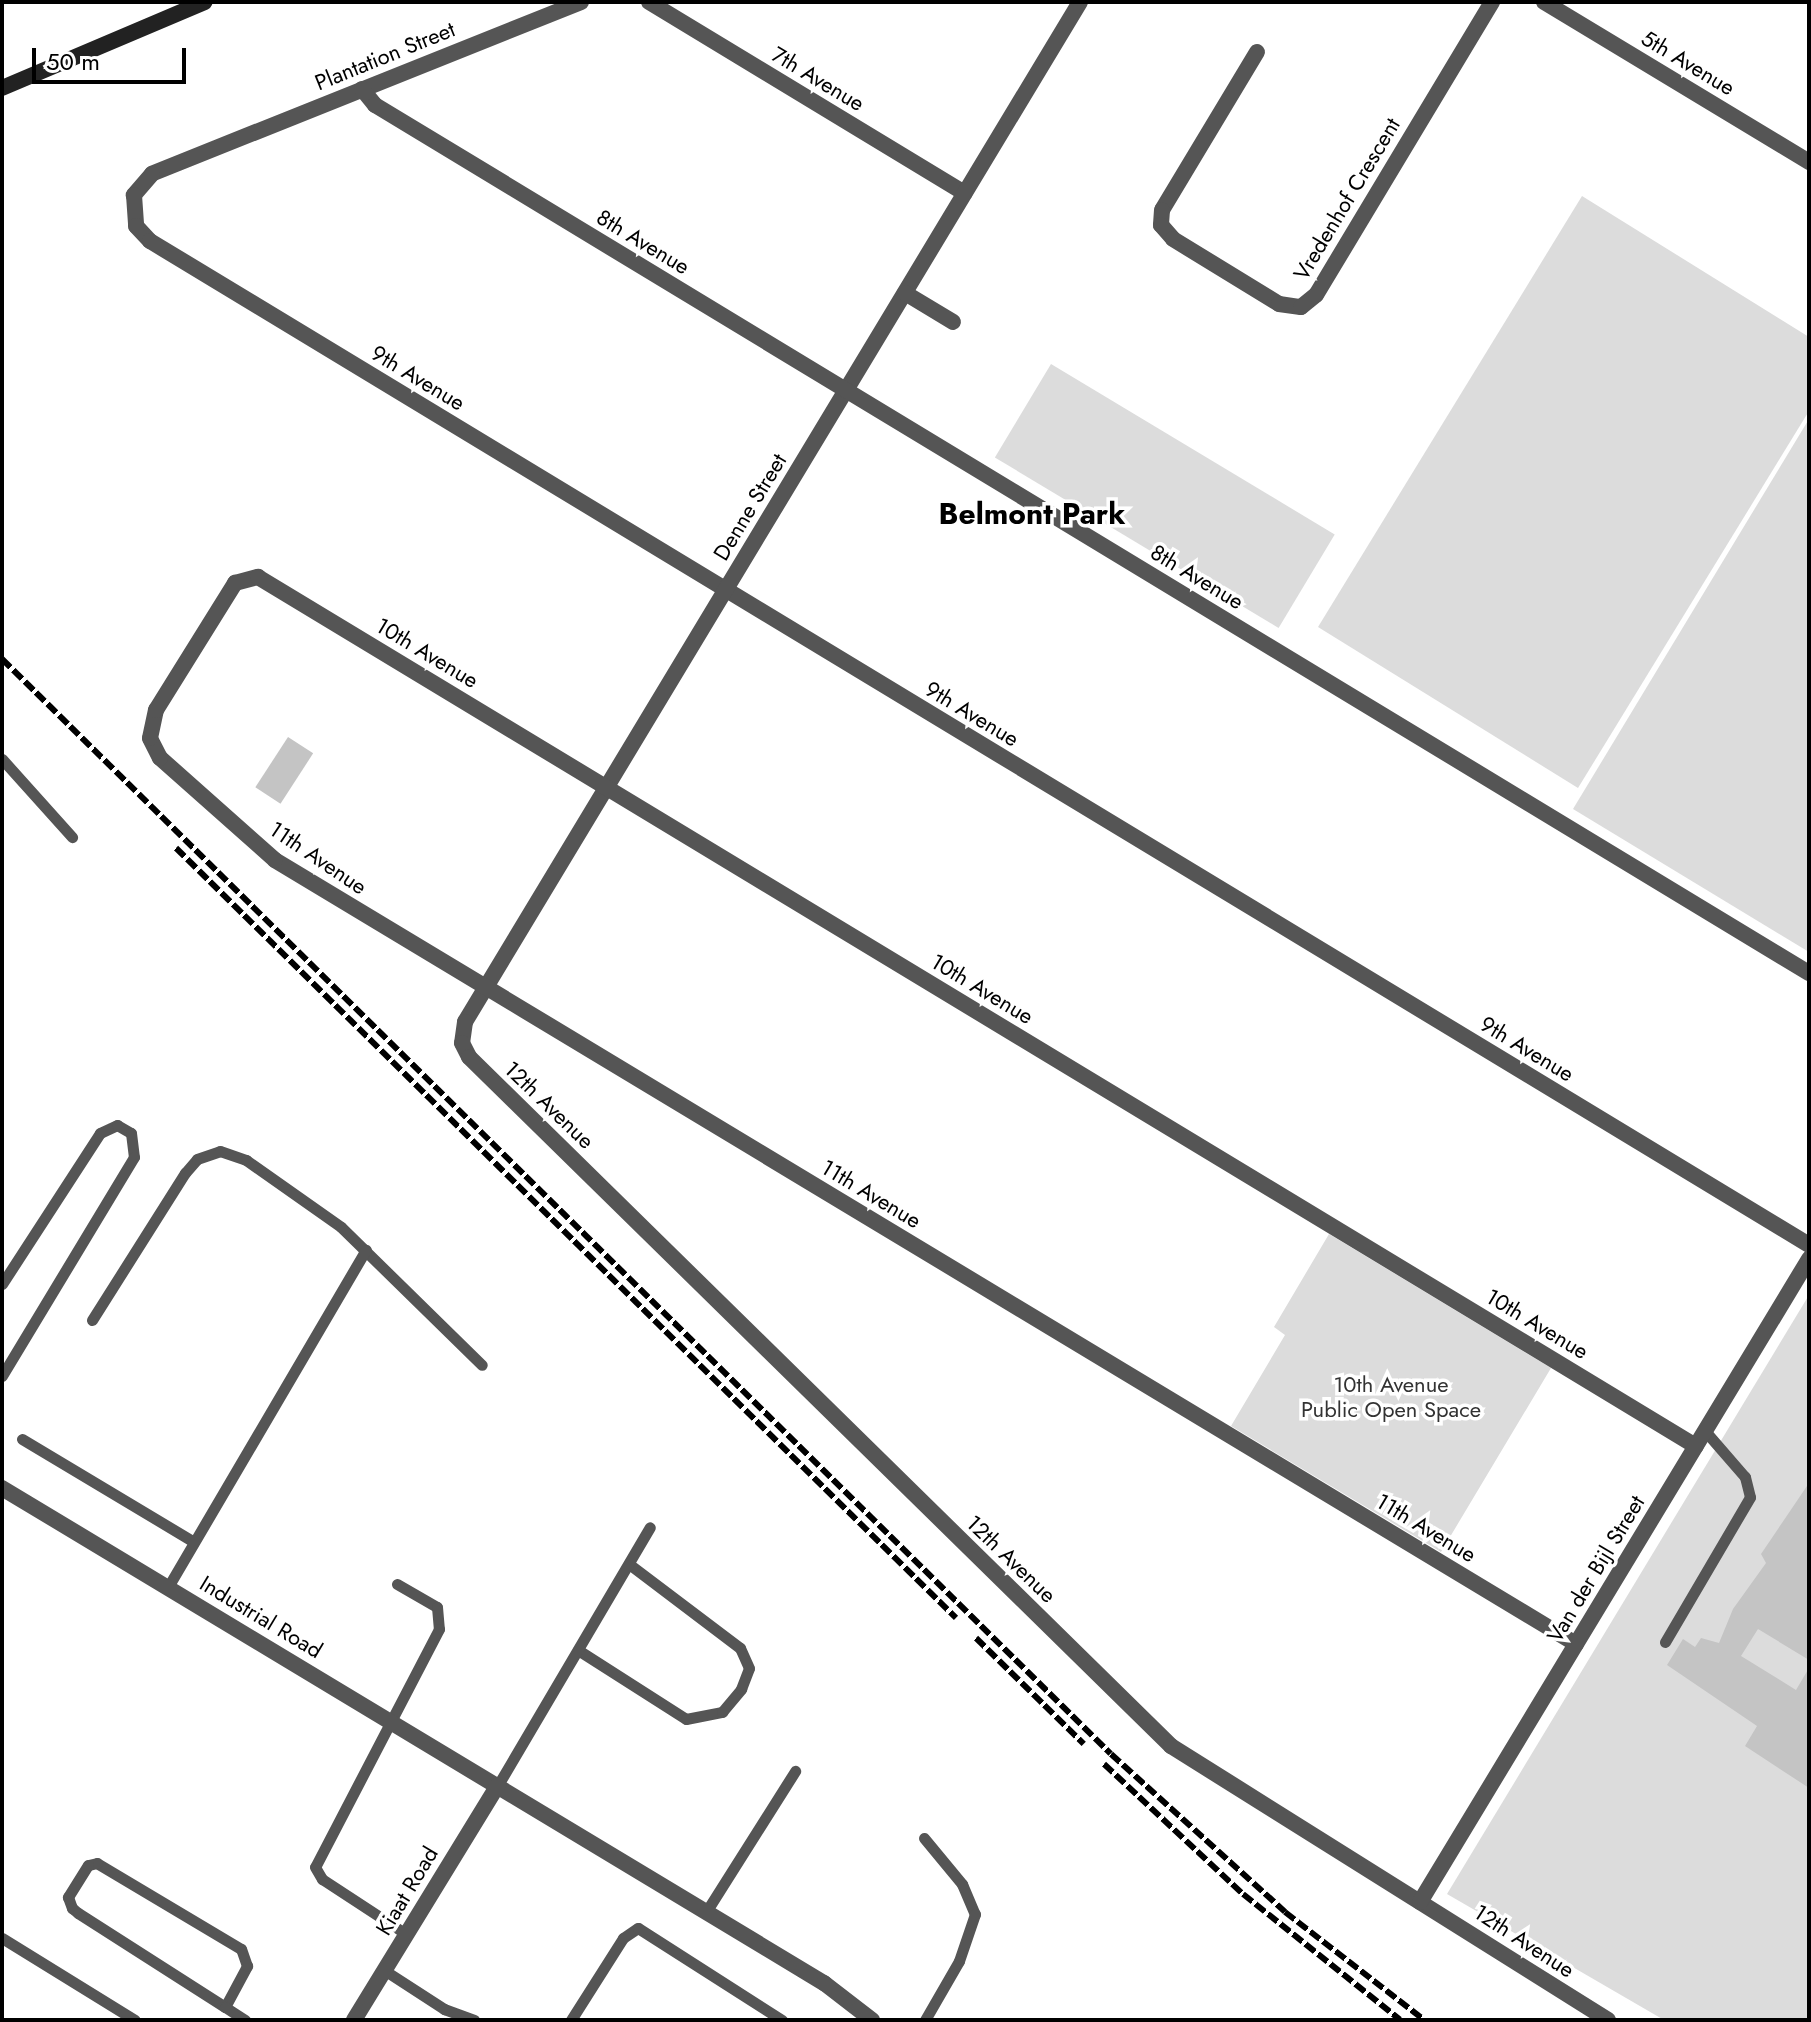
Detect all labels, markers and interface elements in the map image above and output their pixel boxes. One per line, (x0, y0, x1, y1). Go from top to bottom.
street label: Plantation Street (311, 16, 459, 96)
street label: 5th Avenue (1636, 25, 1740, 101)
scale bar (36, 32, 190, 82)
street label: 7th Avenue (767, 41, 869, 117)
text: 50 m (46, 44, 100, 79)
street label: Vredenhof Crescent (1288, 113, 1406, 285)
street label: 8th Avenue (592, 204, 694, 280)
street label: 9th Avenue (366, 340, 470, 416)
street label: Denne Street (708, 449, 792, 565)
district label: Belmont Park (939, 496, 1125, 532)
street label: 8th Avenue (1146, 539, 1248, 615)
street label: 10th Avenue (371, 612, 483, 694)
street label: 9th Avenue (920, 676, 1024, 752)
street label: 11th Avenue (264, 816, 372, 900)
street label: 10th Avenue (926, 948, 1038, 1030)
street label: 9th Avenue (1475, 1011, 1579, 1087)
street label: 12th Avenue (499, 1056, 599, 1154)
street label: 11th Avenue (816, 1154, 926, 1234)
street label: 10th Avenue (1481, 1283, 1593, 1365)
park label: 10th Avenue Public Open Space (1301, 1371, 1481, 1422)
street label: 11th Avenue (1371, 1488, 1481, 1568)
street label: Van der Bijl Street (1542, 1491, 1650, 1647)
street label: 12th Avenue (961, 1510, 1061, 1608)
street label: Industrial Road (195, 1570, 327, 1664)
street label: Kiaat Road (370, 1842, 444, 1940)
street label: 12th Avenue (1469, 1899, 1579, 1983)

